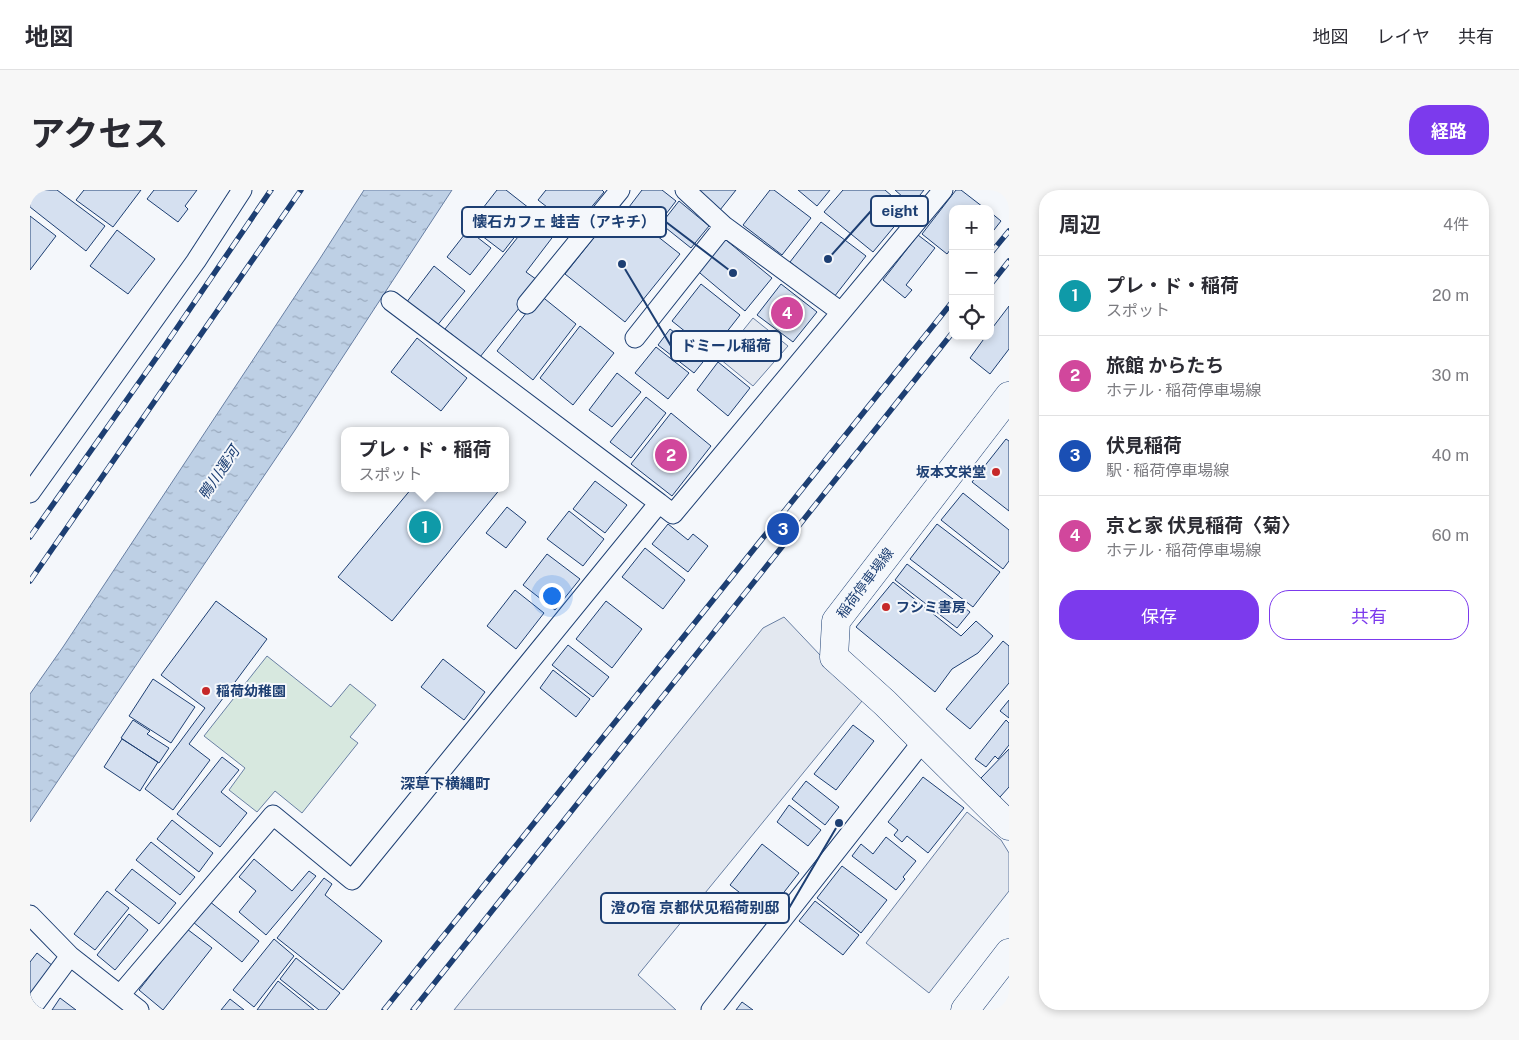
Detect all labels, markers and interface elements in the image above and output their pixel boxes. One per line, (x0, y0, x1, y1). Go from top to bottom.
text: 地図 (25, 22, 73, 50)
text: 地図 (1313, 26, 1349, 47)
text: レイヤ (1377, 26, 1430, 47)
text: 共有 (1458, 26, 1494, 47)
button: 経路 (1409, 105, 1489, 155)
text: アクセス (30, 113, 168, 154)
callout: eight (871, 196, 928, 226)
text: eight (882, 202, 918, 219)
map controls (949, 205, 994, 340)
button: + (949, 205, 994, 250)
callout: 懐石カフェ 蛙吉（アキチ） (462, 207, 666, 237)
text: 周辺 (1059, 212, 1101, 237)
text: 懐石カフェ 蛙吉（アキチ） (472, 213, 656, 230)
text: 4件 (1443, 215, 1469, 234)
button: − (949, 250, 994, 295)
text: プレ・ド・稲荷 (1106, 274, 1239, 296)
text: 1 (1072, 286, 1078, 305)
text: 20 m (1432, 286, 1469, 305)
pin: 4 (771, 294, 803, 332)
button: locate (949, 295, 994, 340)
text: スポット (1106, 301, 1170, 320)
callout: ドミール稲荷 (671, 331, 781, 361)
text: ドミール稲荷 (681, 337, 771, 354)
text: 旅館 からたち (1106, 354, 1224, 376)
text: 2 (1070, 366, 1080, 385)
text: 30 m (1432, 366, 1469, 385)
text: ホテル · 稲荷停車場線 (1106, 381, 1261, 400)
popup (341, 427, 509, 492)
text: 伏見稲荷 (1106, 434, 1182, 456)
pin: 2 (655, 436, 687, 474)
text: プレ・ド・稲荷 (358, 438, 492, 460)
water label: 鴨川運河 (195, 441, 244, 502)
text: 3 (1070, 446, 1080, 465)
text: 40 m (1431, 446, 1469, 465)
text: 駅 · 稲荷停車場線 (1106, 461, 1229, 480)
place label: 坂本文栄堂 (916, 464, 986, 480)
text: スポット (358, 465, 423, 484)
marker: 坂本文栄堂 (990, 466, 1002, 478)
pin: 1 (409, 508, 441, 546)
pin: 3 (767, 510, 799, 548)
text: 京と家 伏見稲荷〈菊〉 (1106, 514, 1300, 536)
text: 4 (1070, 526, 1080, 545)
text: 60 m (1432, 526, 1469, 545)
text: ホテル · 稲荷停車場線 (1106, 541, 1261, 560)
street label: 稲荷停車場線 (833, 545, 897, 621)
your location (539, 583, 565, 609)
button: 保存 (1059, 590, 1259, 640)
button: 共有 (1269, 590, 1469, 640)
place label: フシミ書房 (896, 599, 966, 615)
marker: フシミ書房 (880, 601, 892, 613)
place label: 稲荷幼稚園 (216, 683, 286, 699)
marker: 稲荷幼稚園 (200, 685, 212, 697)
district label: 深草下横縄町 (400, 775, 490, 792)
callout: 澄の宿 京都伏见稻荷别邸 (601, 893, 789, 923)
text: 澄の宿 京都伏见稻荷别邸 (611, 899, 779, 916)

